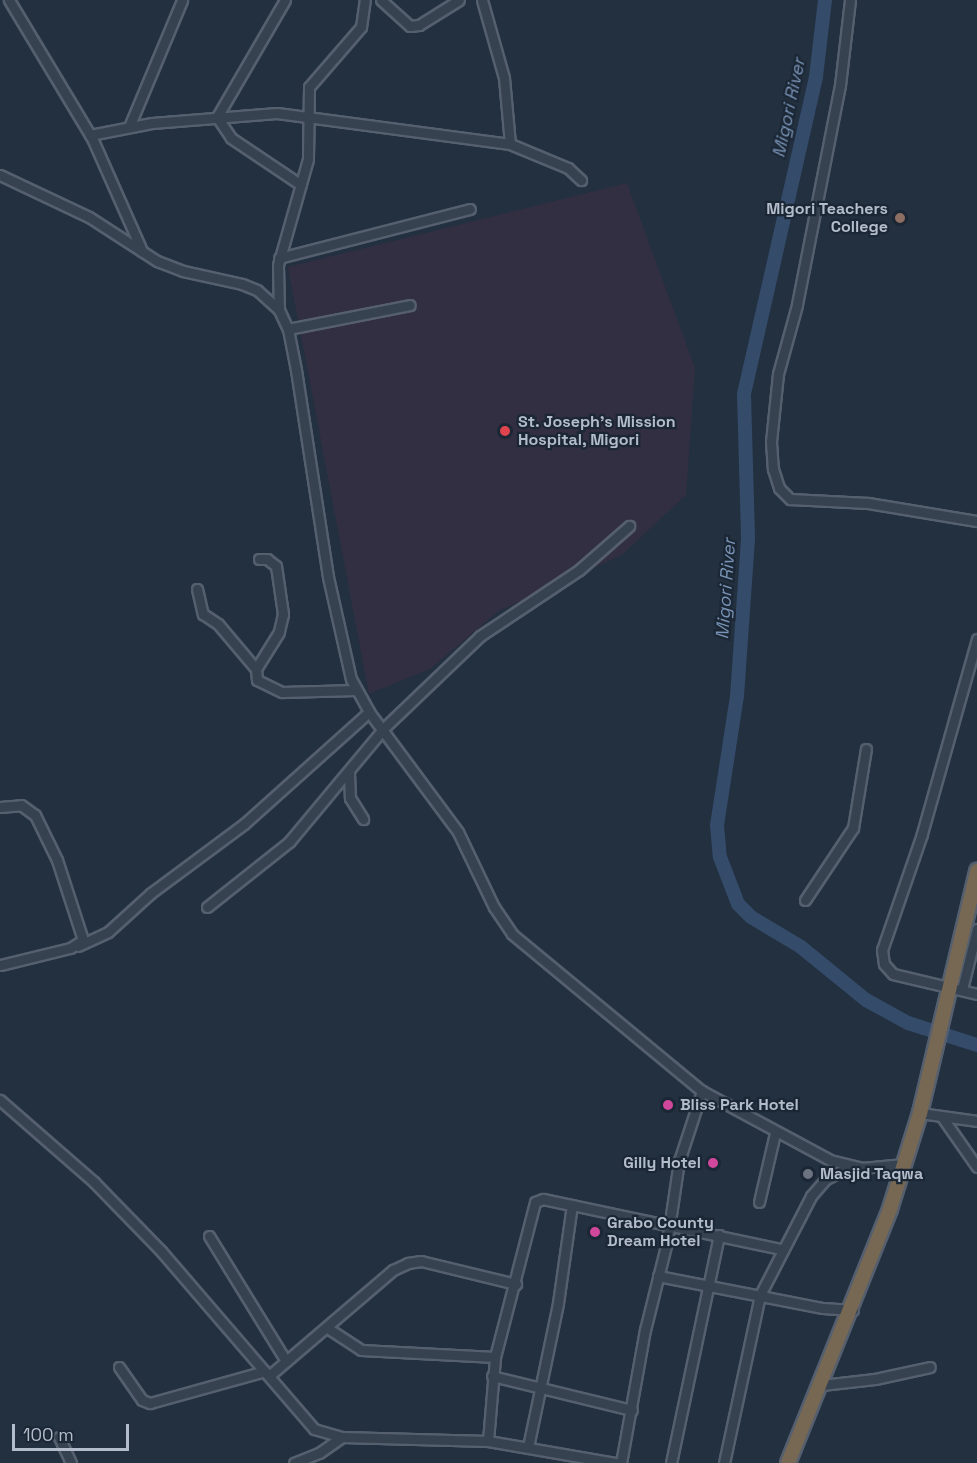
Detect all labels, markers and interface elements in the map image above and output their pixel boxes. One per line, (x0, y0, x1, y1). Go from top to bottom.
water label: Migori River (768, 56, 810, 160)
place label: Migori Teachers College (766, 199, 888, 237)
marker: Migori Teachers College (893, 211, 907, 225)
place label: St. Joseph's Mission Hospital, Migori (518, 412, 676, 450)
marker: St. Joseph's Mission Hospital, Migori (496, 422, 514, 440)
water label: Migori River (712, 538, 740, 640)
place label: Bliss Park Hotel (680, 1095, 799, 1115)
marker: Bliss Park Hotel (661, 1098, 675, 1112)
place label: Gilly Hotel (623, 1153, 701, 1173)
marker: Gilly Hotel (706, 1156, 720, 1170)
place label: Masjid Taqwa (820, 1164, 924, 1184)
marker: Masjid Taqwa (801, 1167, 815, 1181)
place label: Grabo County Dream Hotel (607, 1213, 714, 1251)
marker: Grabo County Dream Hotel (588, 1225, 602, 1239)
scale bar (15, 1412, 132, 1450)
text: 100 m (23, 1423, 74, 1446)

